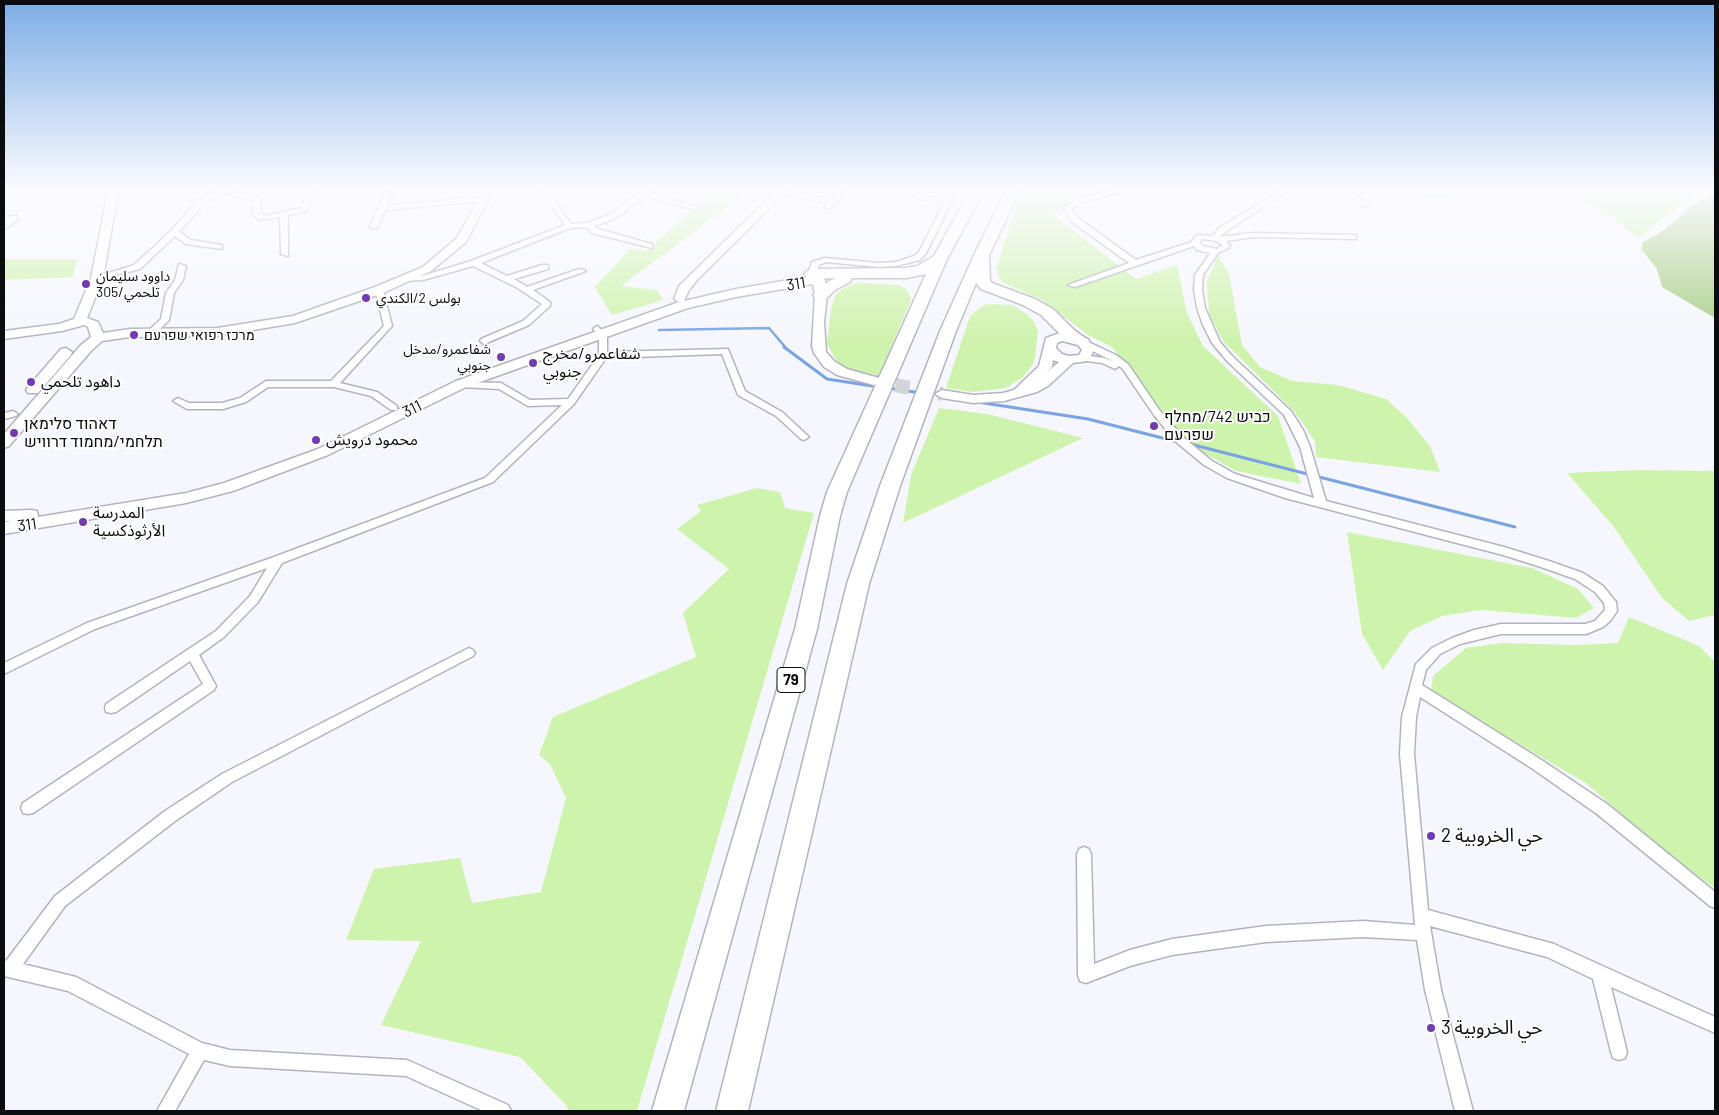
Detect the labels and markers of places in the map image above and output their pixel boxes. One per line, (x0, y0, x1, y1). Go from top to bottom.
place label: داوود سليمان تلحمي/305 (96, 268, 170, 300)
marker: داوود سليمان تلحمي/305 (80, 278, 92, 290)
place label: بولس 2/الكندي (376, 290, 461, 306)
marker: بولس 2/الكندي (360, 292, 372, 304)
place label: מרכז רפואי שפרעם (144, 327, 255, 343)
marker: מרכז רפואי שפרעם (128, 329, 140, 341)
place label: شفاعمرو/مدخل جنوبي (403, 341, 491, 374)
place label: شفاعمرو/مخرج جنوبي (543, 344, 640, 382)
marker: شفاعمرو/مدخل جنوبي (495, 351, 507, 363)
marker: شفاعمرو/مخرج جنوبي (527, 357, 539, 369)
place label: داهود تلحمي (41, 372, 121, 392)
marker: داهود تلحمي (25, 376, 37, 388)
place label: כביש 742/מחלף שפרעם (1164, 407, 1271, 445)
place label: דאהוד סלימאן תלחמי/מחמוד דרוויש (24, 414, 163, 452)
marker: כביש 742/מחלף שפרעם (1148, 420, 1160, 432)
marker: דאהוד סלימאן תלחמי/מחמוד דרוויש (8, 427, 20, 439)
place label: محمود درويش (326, 430, 418, 450)
marker: محمود درويش (310, 434, 322, 446)
place label: المدرسة الأرثوذكسية (93, 503, 165, 541)
marker: المدرسة الأرثوذكسية (77, 516, 89, 528)
place label: حي الخروبية 2 (1441, 825, 1543, 847)
marker: حي الخروبية 2 (1425, 830, 1437, 842)
place label: حي الخروبية 3 (1441, 1017, 1543, 1039)
marker: حي الخروبية 3 (1425, 1022, 1437, 1034)

